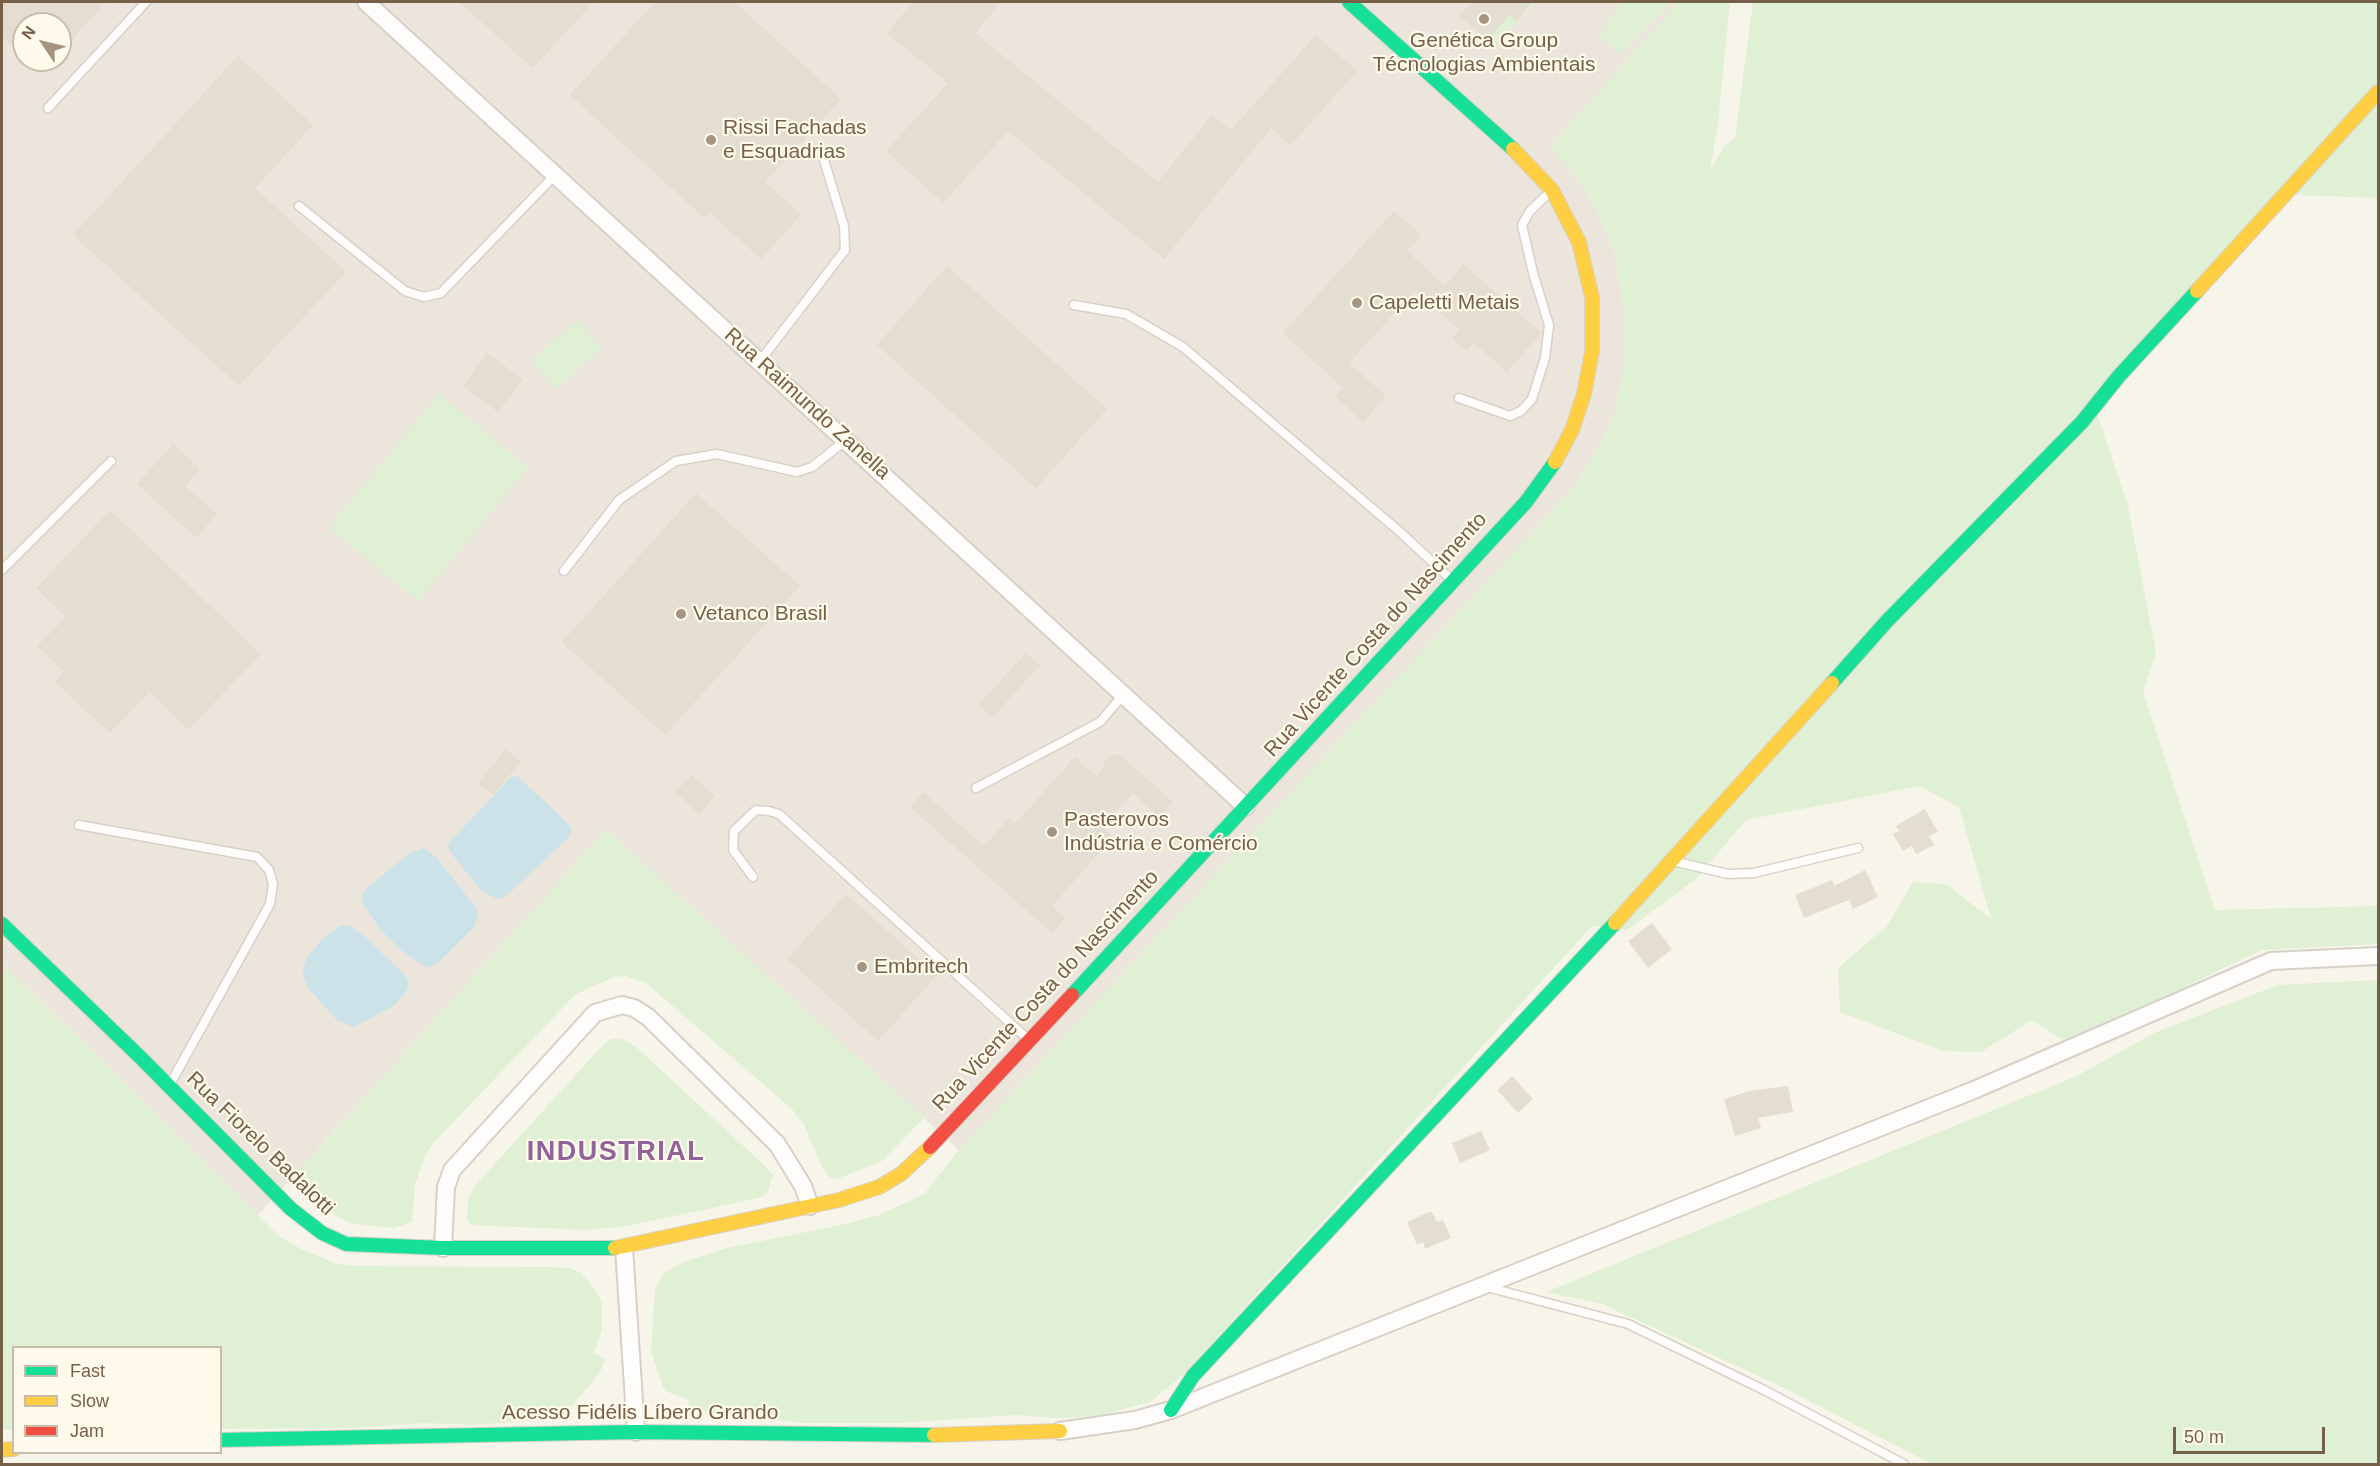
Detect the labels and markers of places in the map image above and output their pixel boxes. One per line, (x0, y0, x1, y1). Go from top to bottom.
marker: Genética Group Técnologias Ambientais (1477, 12, 1491, 26)
place label: Genética Group Técnologias Ambientais (1373, 28, 1595, 78)
place label: Rissi Fachadas e Esquadrias (723, 115, 867, 165)
marker: Rissi Fachadas e Esquadrias (704, 133, 718, 147)
place label: Capeletti Metais (1369, 290, 1520, 316)
marker: Capeletti Metais (1350, 296, 1364, 310)
place label: Vetanco Brasil (693, 601, 827, 627)
marker: Vetanco Brasil (674, 607, 688, 621)
place label: Pasterovos Indústria e Comércio (1064, 807, 1258, 857)
marker: Pasterovos Indústria e Comércio (1045, 825, 1059, 839)
place label: Embritech (874, 954, 969, 980)
marker: Embritech (855, 960, 869, 974)

